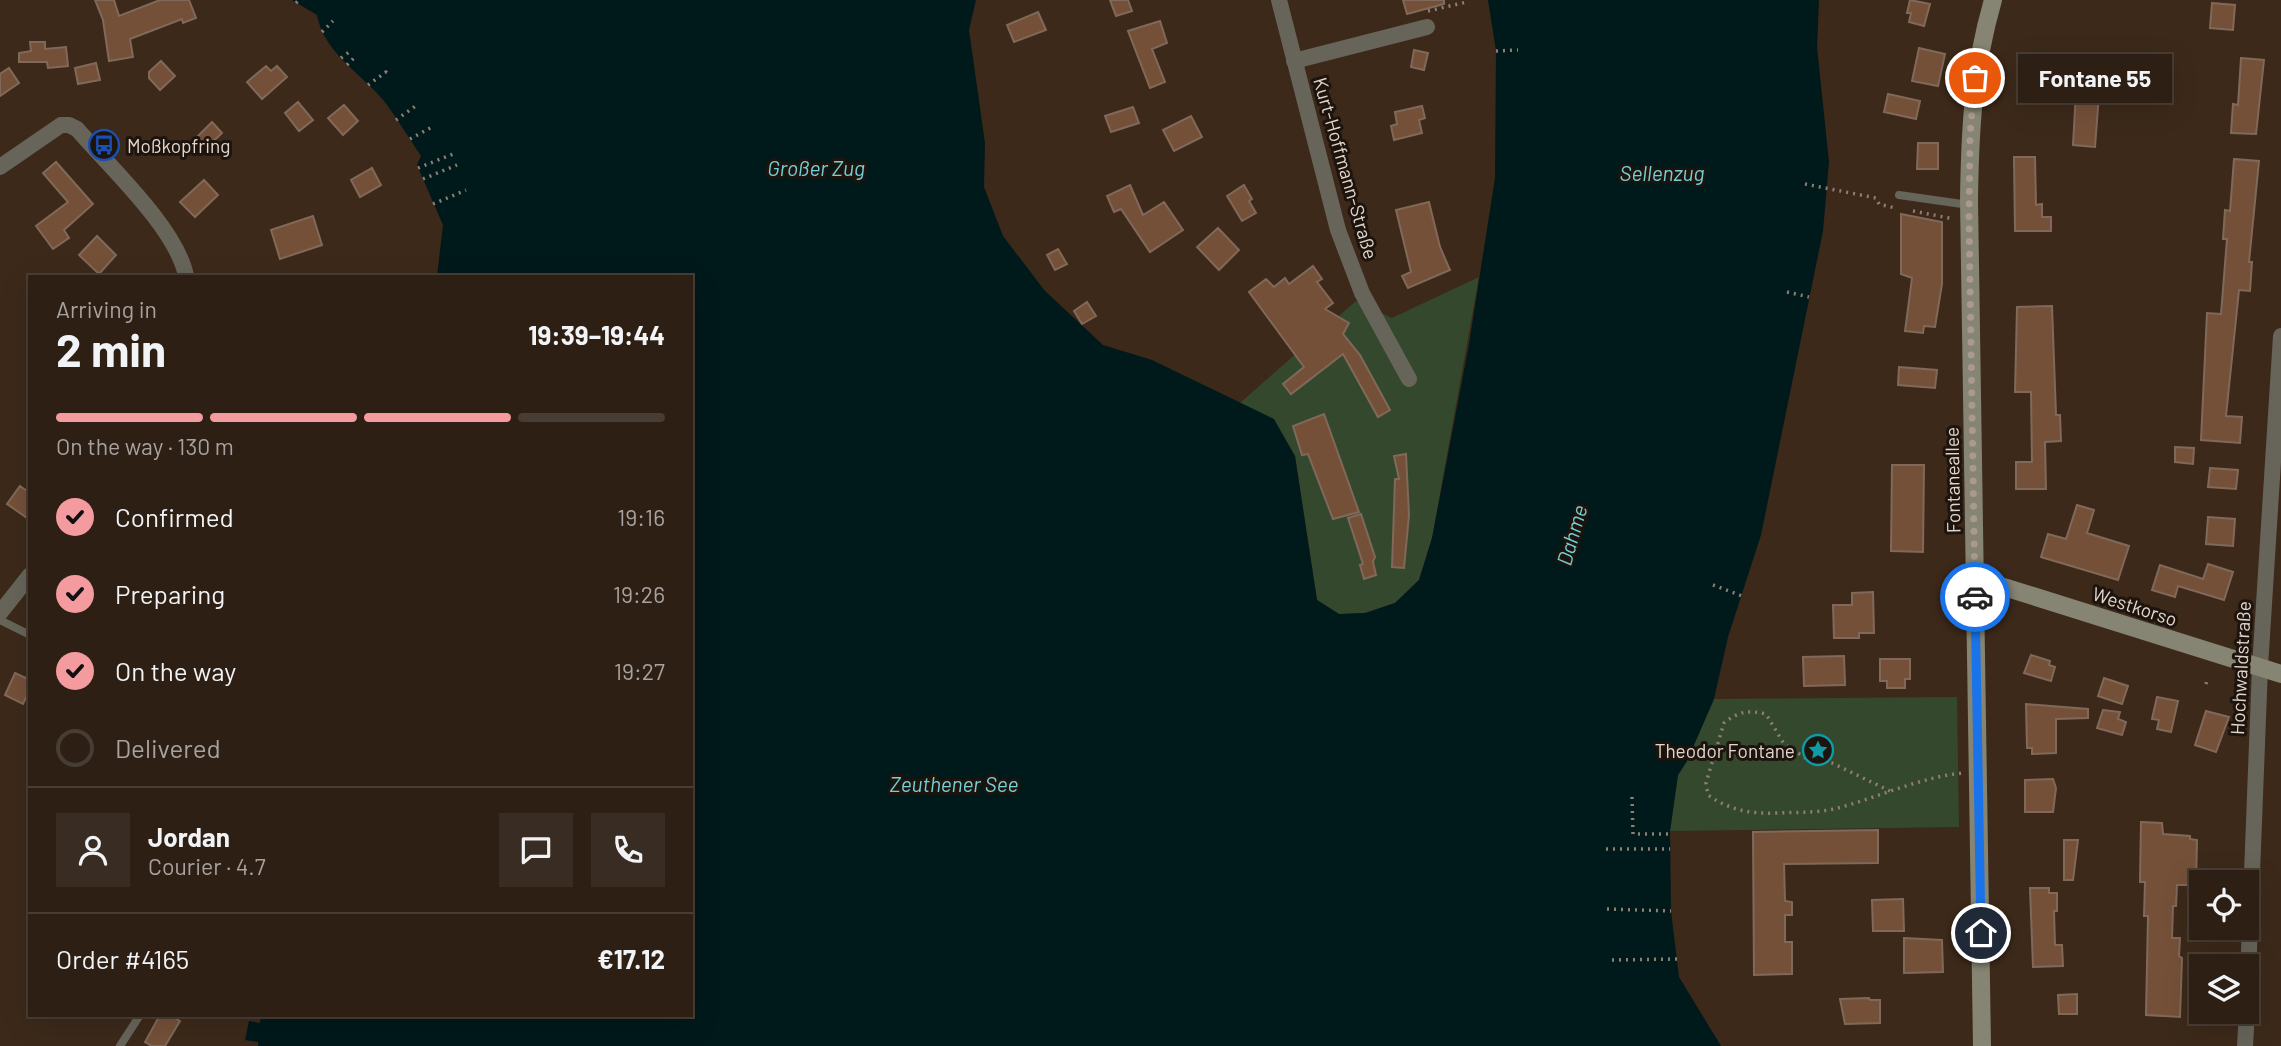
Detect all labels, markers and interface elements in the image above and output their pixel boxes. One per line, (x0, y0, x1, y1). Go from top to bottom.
pin (1945, 48, 2005, 108)
callout: Fontane 55 (2017, 54, 2171, 102)
icon: bag (1956, 59, 1994, 97)
text: Fontane 55 (2039, 64, 2151, 92)
street label: Kurt-Hoffmann-Straße (1309, 75, 1383, 261)
bus stop icon: Moßkopfring (87, 128, 121, 162)
place label: Moßkopfring (127, 134, 230, 157)
water label: Großer Zug (767, 155, 865, 180)
water label: Sellenzug (1620, 160, 1705, 185)
text: Arriving in (56, 295, 157, 323)
text: 19:39–19:44 (528, 319, 665, 350)
text: 2 min (56, 321, 166, 376)
street label: Fontaneallee (1940, 427, 1964, 533)
text: On the way · 130 m (56, 432, 234, 460)
icon: check (56, 498, 94, 536)
text: Confirmed (115, 501, 234, 532)
water label: Dahme (1550, 502, 1592, 568)
text: 19:16 (617, 503, 665, 531)
courier (1940, 562, 2010, 632)
icon: check (56, 575, 94, 613)
text: Preparing (115, 578, 225, 609)
icon: car (1956, 578, 1994, 616)
text: 19:26 (613, 580, 665, 608)
street label: Westkorso (2090, 582, 2180, 630)
street label: Hochwaldstraße (2225, 600, 2255, 736)
icon: check (56, 652, 94, 690)
text: On the way (115, 655, 236, 686)
text: 19:27 (614, 657, 665, 685)
text: Delivered (115, 732, 221, 763)
place icon: Theodor Fontane (1801, 733, 1835, 767)
place label: Theodor Fontane (1655, 739, 1795, 762)
water label: Zeuthener See (890, 771, 1018, 796)
button: person (56, 813, 130, 887)
button: chat (499, 813, 573, 887)
button: phone (591, 813, 665, 887)
text: Jordan (148, 821, 230, 852)
text: Courier · 4.7 (148, 852, 266, 880)
map controls (2189, 870, 2259, 1024)
button: locate (2189, 870, 2259, 940)
pin (1951, 903, 2011, 963)
icon: home (1962, 914, 2000, 952)
text: Order #4165 (56, 943, 189, 974)
text: €17.12 (597, 943, 665, 974)
button: layers (2189, 954, 2259, 1024)

